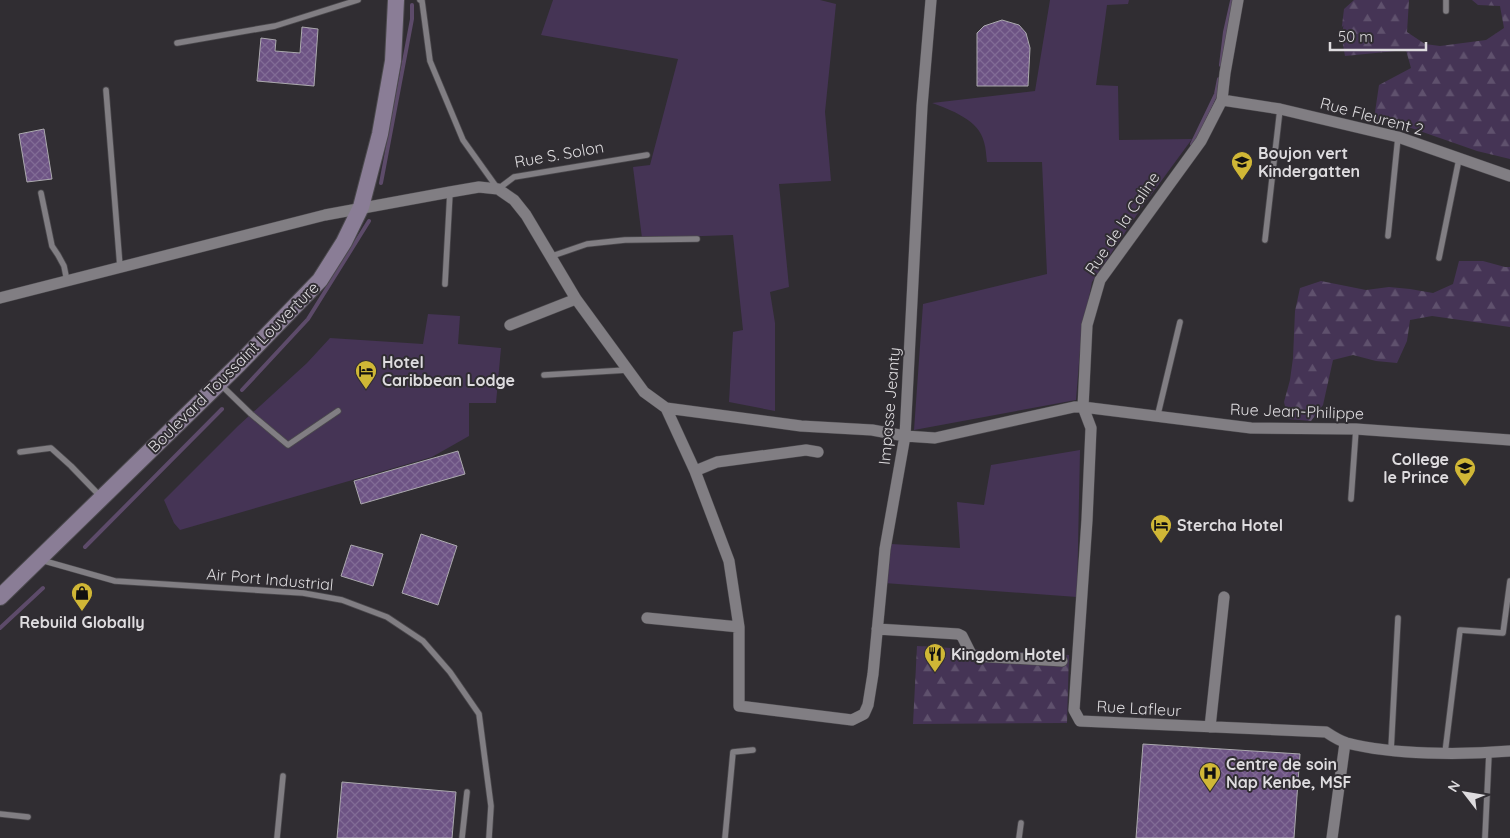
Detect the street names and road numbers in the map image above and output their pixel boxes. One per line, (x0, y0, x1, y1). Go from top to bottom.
street label: Rue Fleurent 2 (1318, 93, 1426, 139)
street label: Rue S. Solon (513, 136, 605, 172)
street label: Rue de la Caline (1080, 168, 1164, 278)
street label: Boulevard Toussaint Louverture (143, 277, 323, 457)
street label: Impasse Jeanty (874, 346, 904, 466)
street label: Rue Jean-Philippe (1230, 399, 1364, 423)
street label: Air Port Industrial (206, 563, 334, 595)
street label: Rue Lafleur (1096, 696, 1182, 720)

